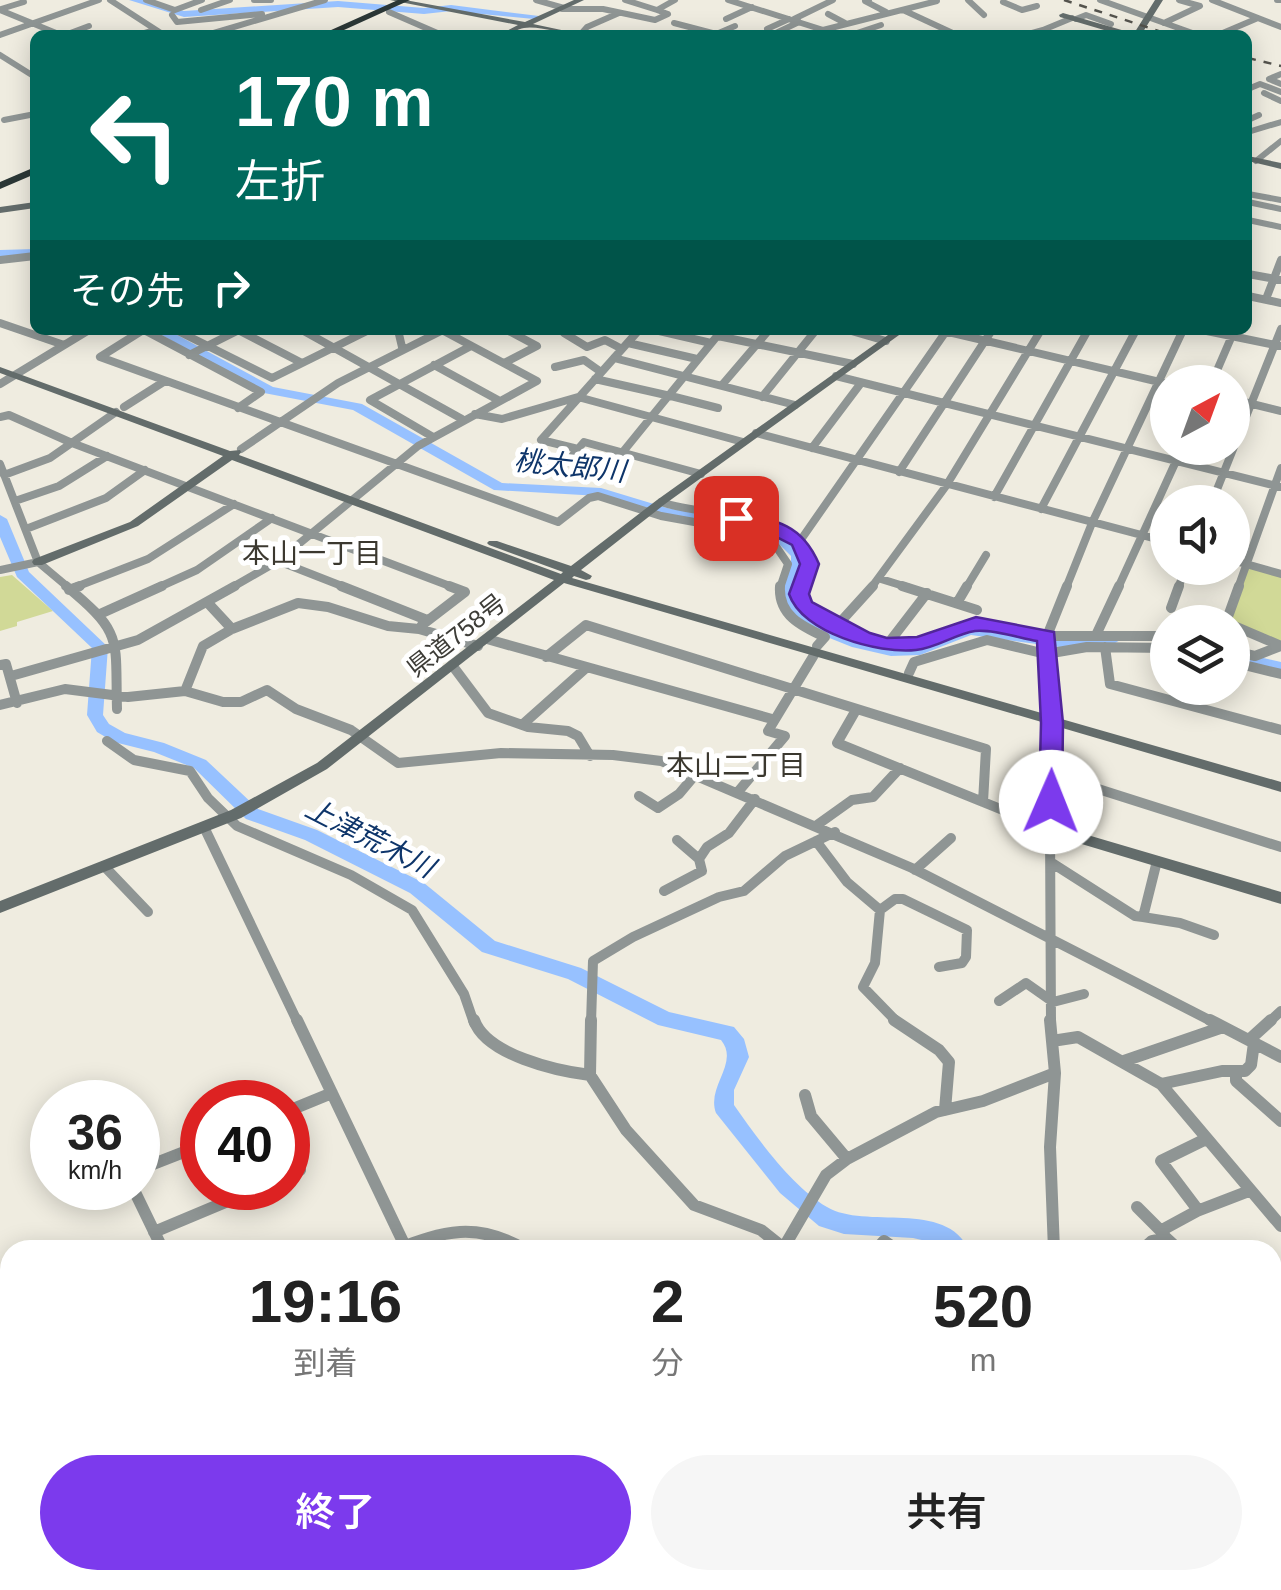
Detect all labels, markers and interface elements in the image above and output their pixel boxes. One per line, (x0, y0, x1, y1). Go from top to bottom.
text: 170 m (235, 63, 433, 141)
icon: left (70, 70, 200, 200)
text: 左折 (235, 156, 325, 207)
icon: right (204, 260, 259, 315)
text: その先 (70, 270, 184, 312)
north arrow (1150, 365, 1250, 465)
map controls (1150, 365, 1250, 705)
water label: 桃太郎川 (513, 445, 630, 488)
pin (694, 476, 779, 561)
button: sound (1150, 485, 1250, 585)
icon: arrive (709, 491, 764, 546)
district label: 本山一丁目 (242, 538, 382, 569)
street label: 県道758号 (401, 588, 511, 682)
button: layers (1150, 605, 1250, 705)
district label: 本山二丁目 (666, 750, 806, 781)
position arrow (999, 750, 1103, 854)
water label: 上津荒木川 (301, 792, 442, 885)
speed limit sign: 40 (180, 1080, 310, 1210)
text: 36 (67, 1105, 123, 1161)
text: km/h (68, 1156, 122, 1184)
text: 19:16 (249, 1268, 402, 1335)
text: 2 (651, 1268, 684, 1335)
text: 520 (933, 1273, 1033, 1340)
text: m (970, 1342, 996, 1378)
text: 到着 (293, 1345, 357, 1381)
text: 分 (652, 1345, 684, 1381)
button: 終了 (40, 1455, 631, 1570)
button: 共有 (651, 1455, 1242, 1570)

